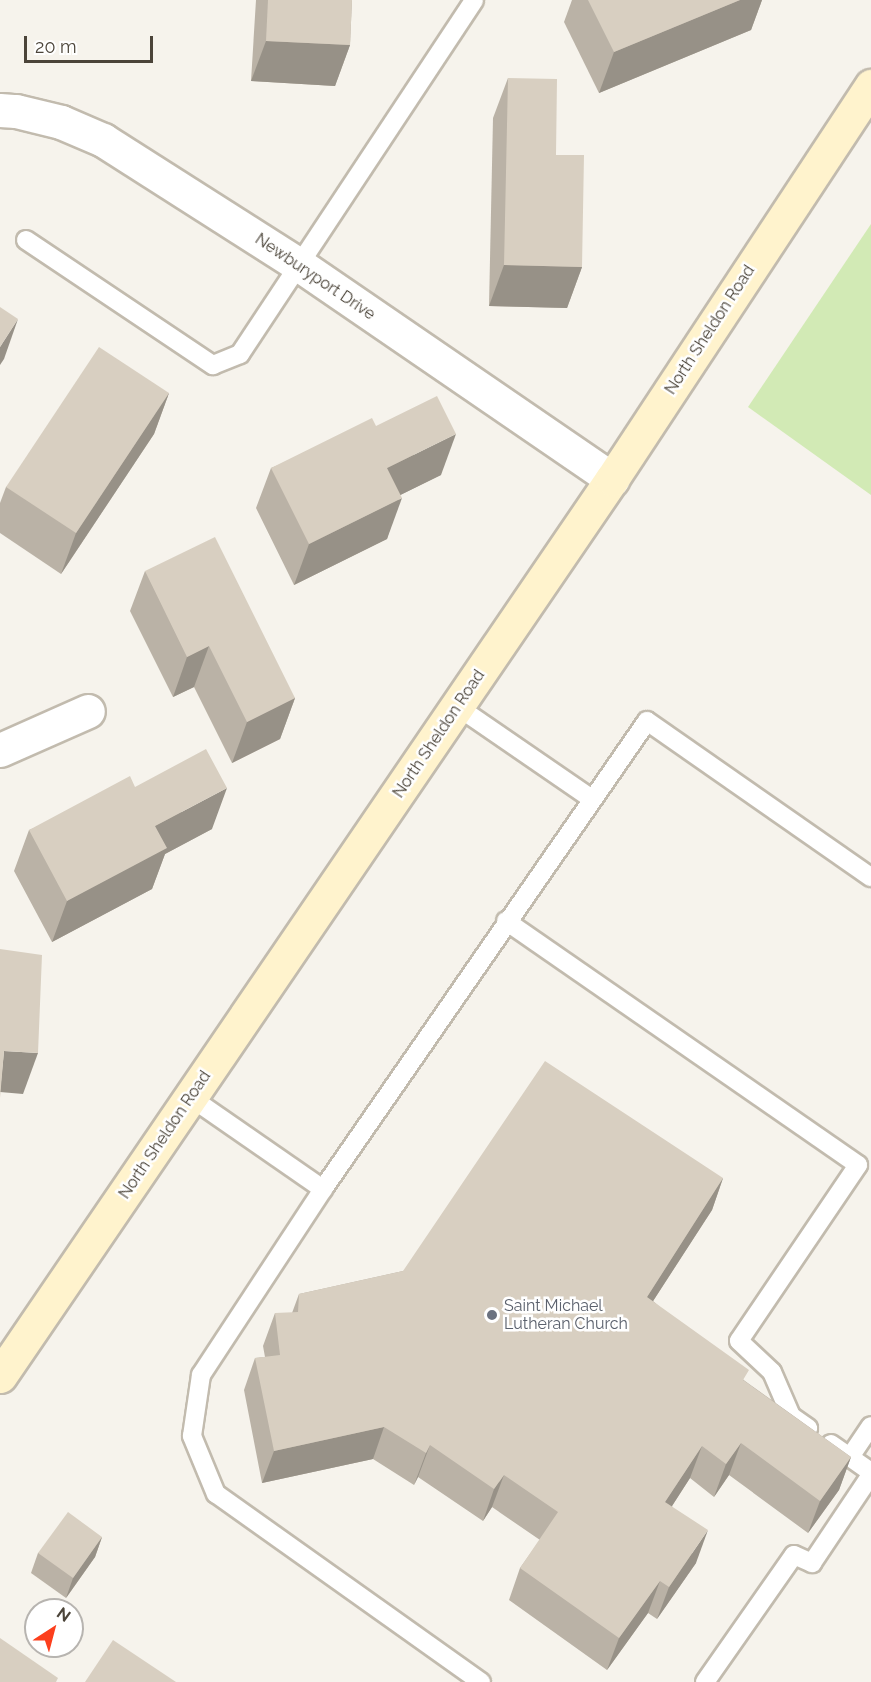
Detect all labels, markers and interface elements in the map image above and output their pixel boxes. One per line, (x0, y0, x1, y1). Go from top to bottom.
scale bar (27, 24, 156, 62)
text: 20 m (35, 36, 77, 57)
street label: Newburyport Drive (251, 230, 379, 324)
street label: North Sheldon Road (661, 262, 759, 398)
street label: North Sheldon Road (389, 666, 489, 802)
street label: North Sheldon Road (115, 1067, 215, 1203)
place label: Saint Michael Lutheran Church (504, 1296, 628, 1334)
marker: Saint Michael Lutheran Church (485, 1308, 499, 1322)
north arrow (24, 1598, 84, 1658)
text: N (53, 1603, 74, 1626)

